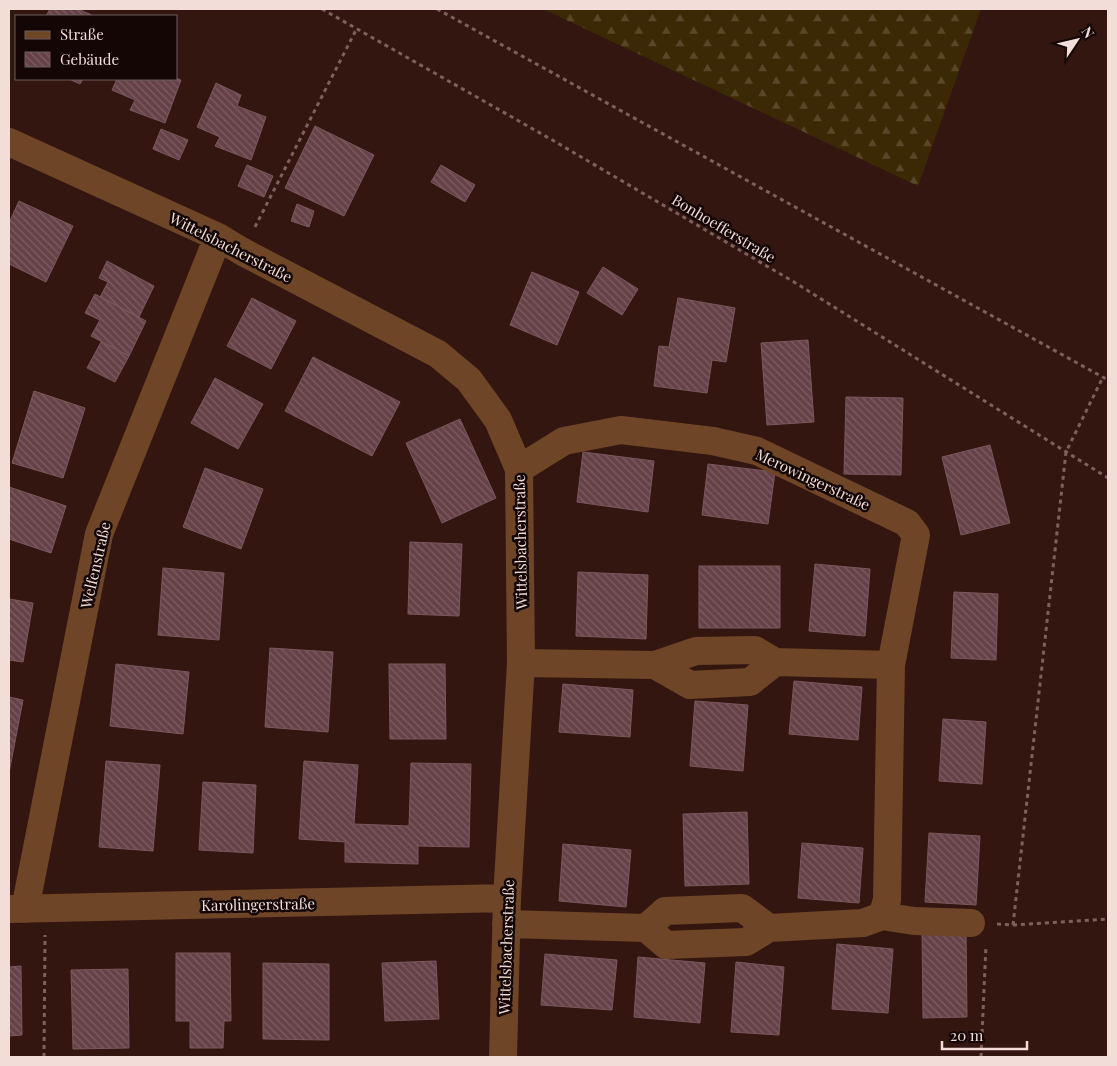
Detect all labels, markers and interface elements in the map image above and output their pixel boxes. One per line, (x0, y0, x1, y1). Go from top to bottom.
legend (15, 15, 178, 80)
north arrow (1052, 15, 1102, 65)
text: N (1077, 23, 1099, 42)
text: Straße (60, 24, 104, 44)
text: Gebäude (60, 49, 119, 69)
street label: Bonhoefferstraße (669, 189, 779, 267)
street label: Wittelsbacherstraße (165, 207, 296, 287)
street label: Merowingerstraße (753, 444, 873, 514)
street label: Wittelsbacherstraße (509, 474, 531, 611)
street label: Welfenstraße (75, 520, 115, 611)
street label: Wittelsbacherstraße (494, 879, 518, 1016)
street label: Karolingerstraße (201, 893, 315, 915)
scale bar (942, 1018, 1027, 1050)
text: 20 m (950, 1025, 984, 1045)

